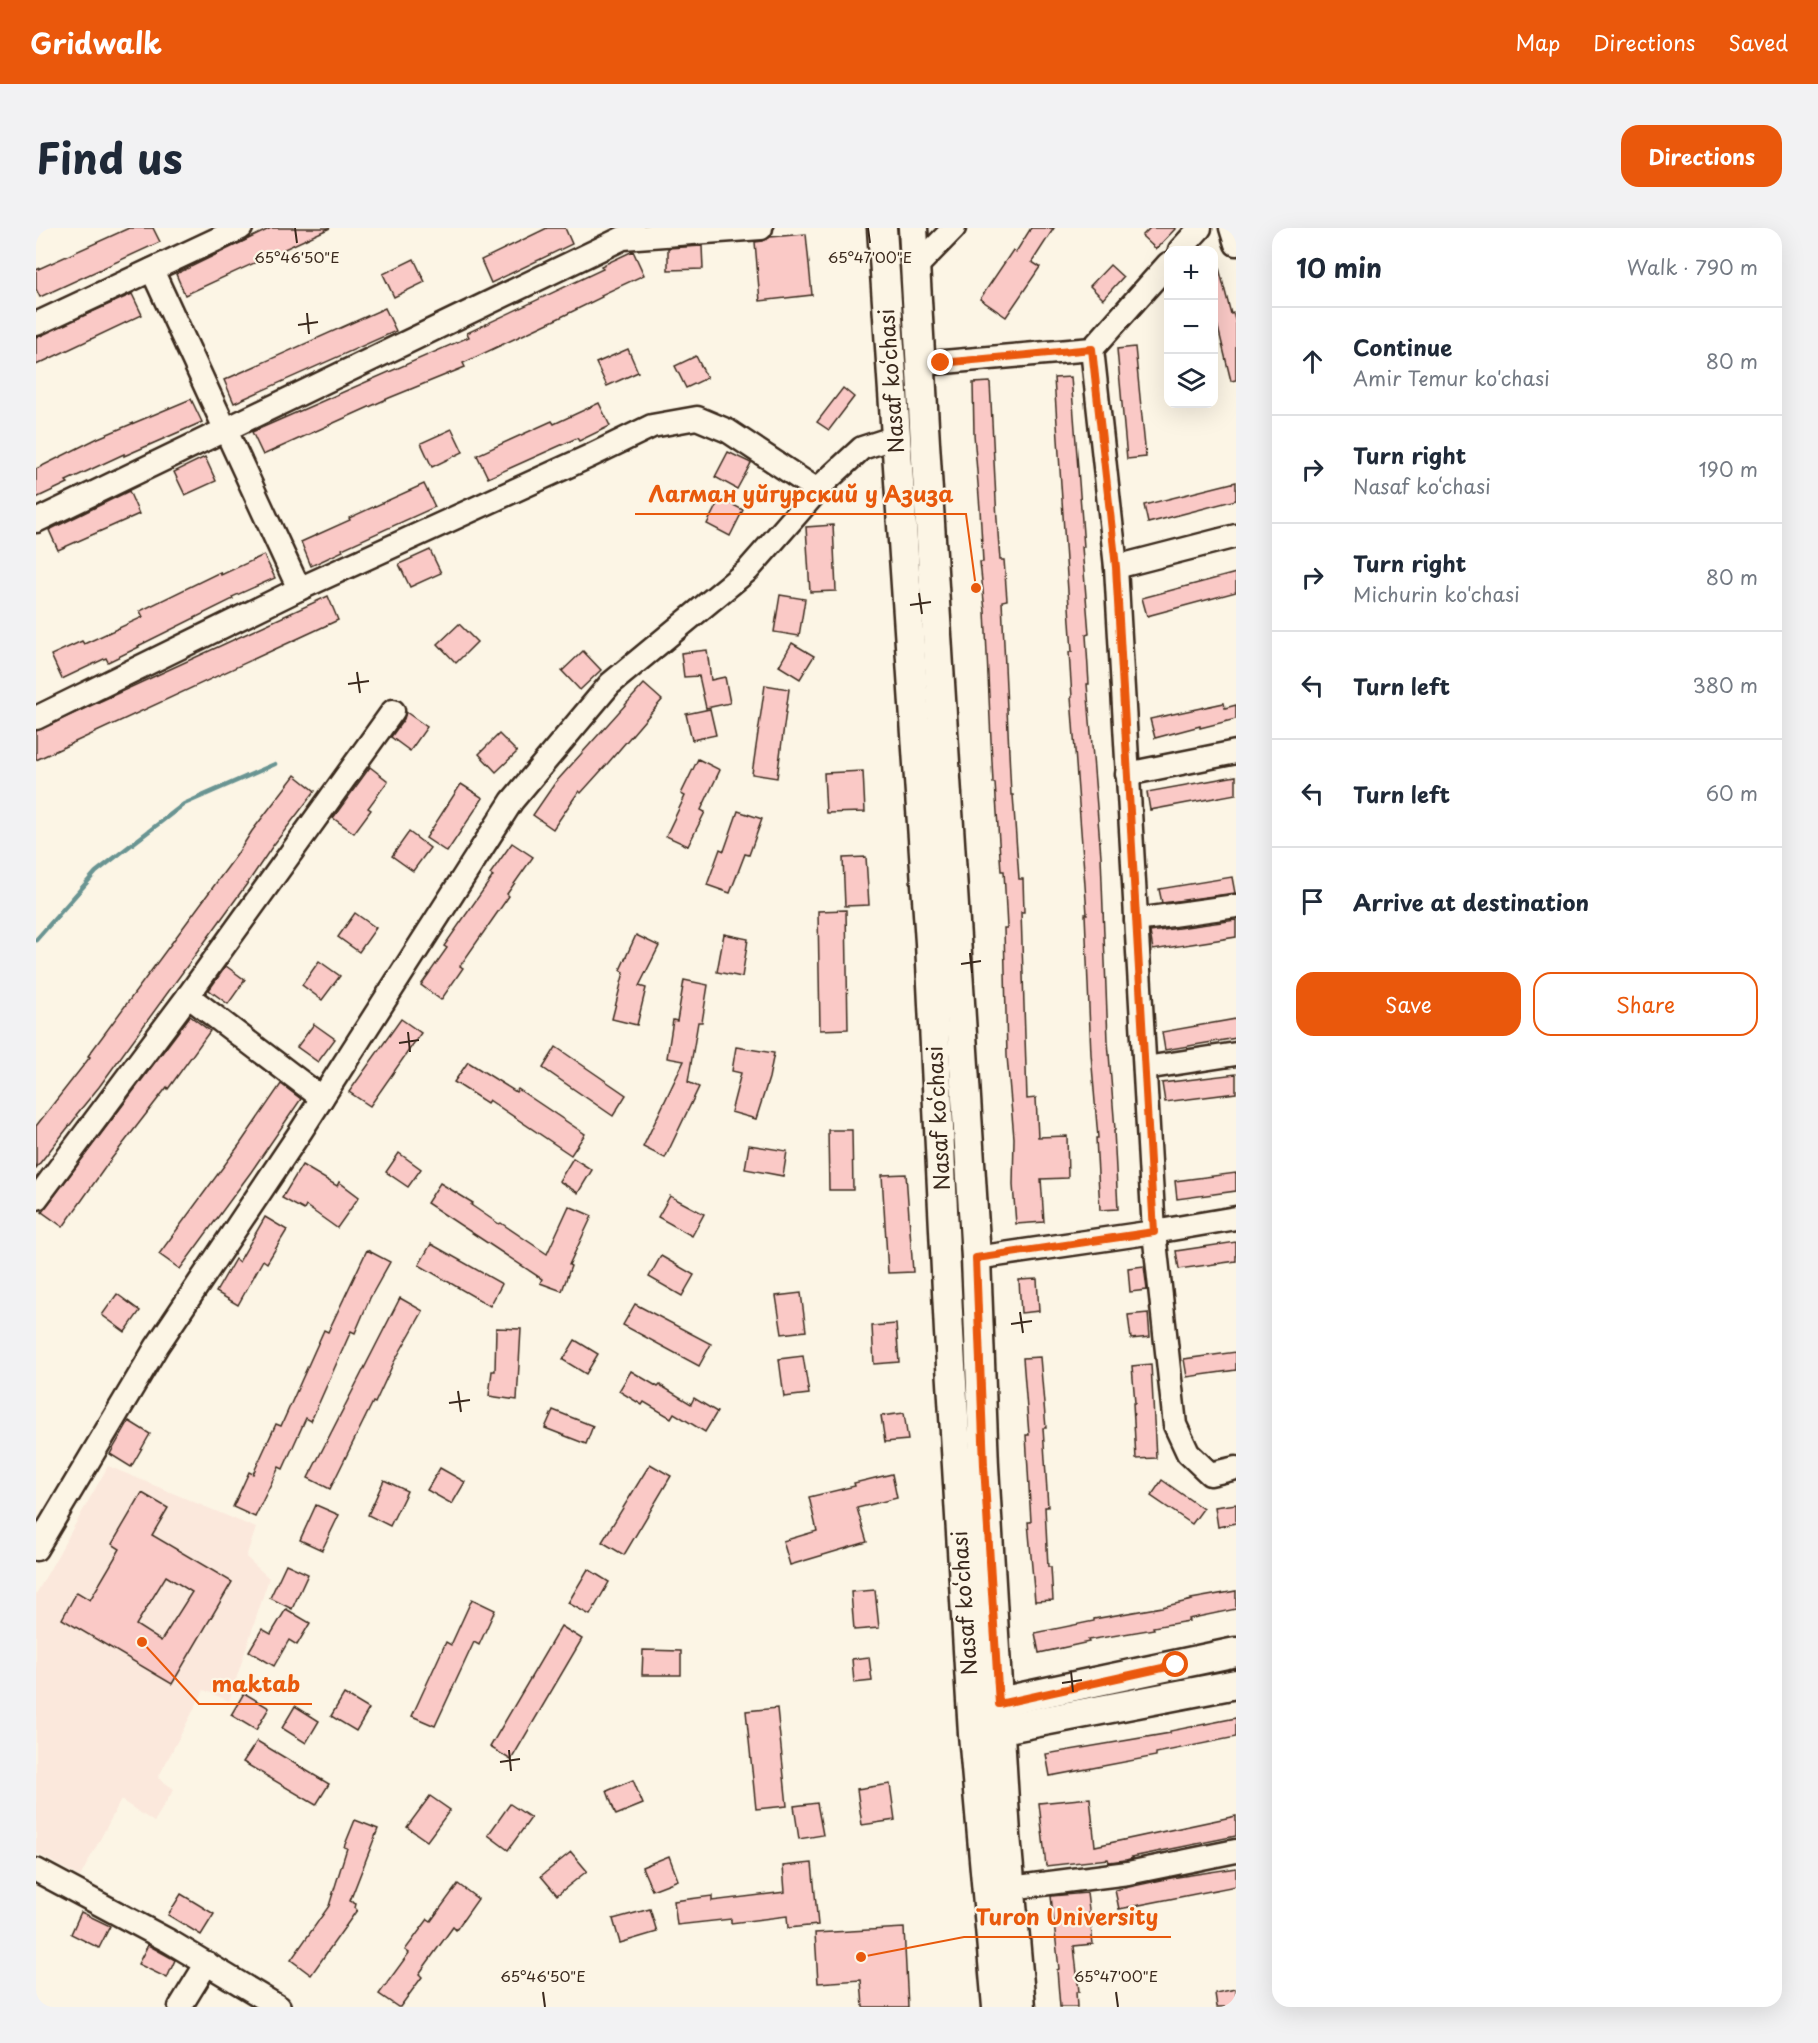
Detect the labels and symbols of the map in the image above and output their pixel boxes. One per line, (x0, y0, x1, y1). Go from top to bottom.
text: 65°46'50"E (254, 245, 340, 268)
text: 65°47'00"E (828, 245, 912, 268)
street label: Nasaf ko‘chasi (869, 308, 911, 454)
route end (927, 349, 953, 375)
callout: Лагман уйгурский у Азиза (635, 474, 966, 514)
text: Лагман уйгурский у Азиза (649, 476, 954, 509)
street label: Nasaf ko‘chasi (917, 1045, 957, 1191)
street label: Nasaf ko‘chasi (942, 1530, 984, 1676)
route start (1162, 1651, 1188, 1677)
callout: maktab (199, 1664, 312, 1704)
text: maktab (212, 1666, 300, 1699)
callout: Turon University (964, 1897, 1171, 1937)
text: Turon University (976, 1899, 1158, 1932)
text: 65°46'50"E (500, 1964, 586, 1987)
text: 65°47'00"E (1074, 1964, 1158, 1987)

